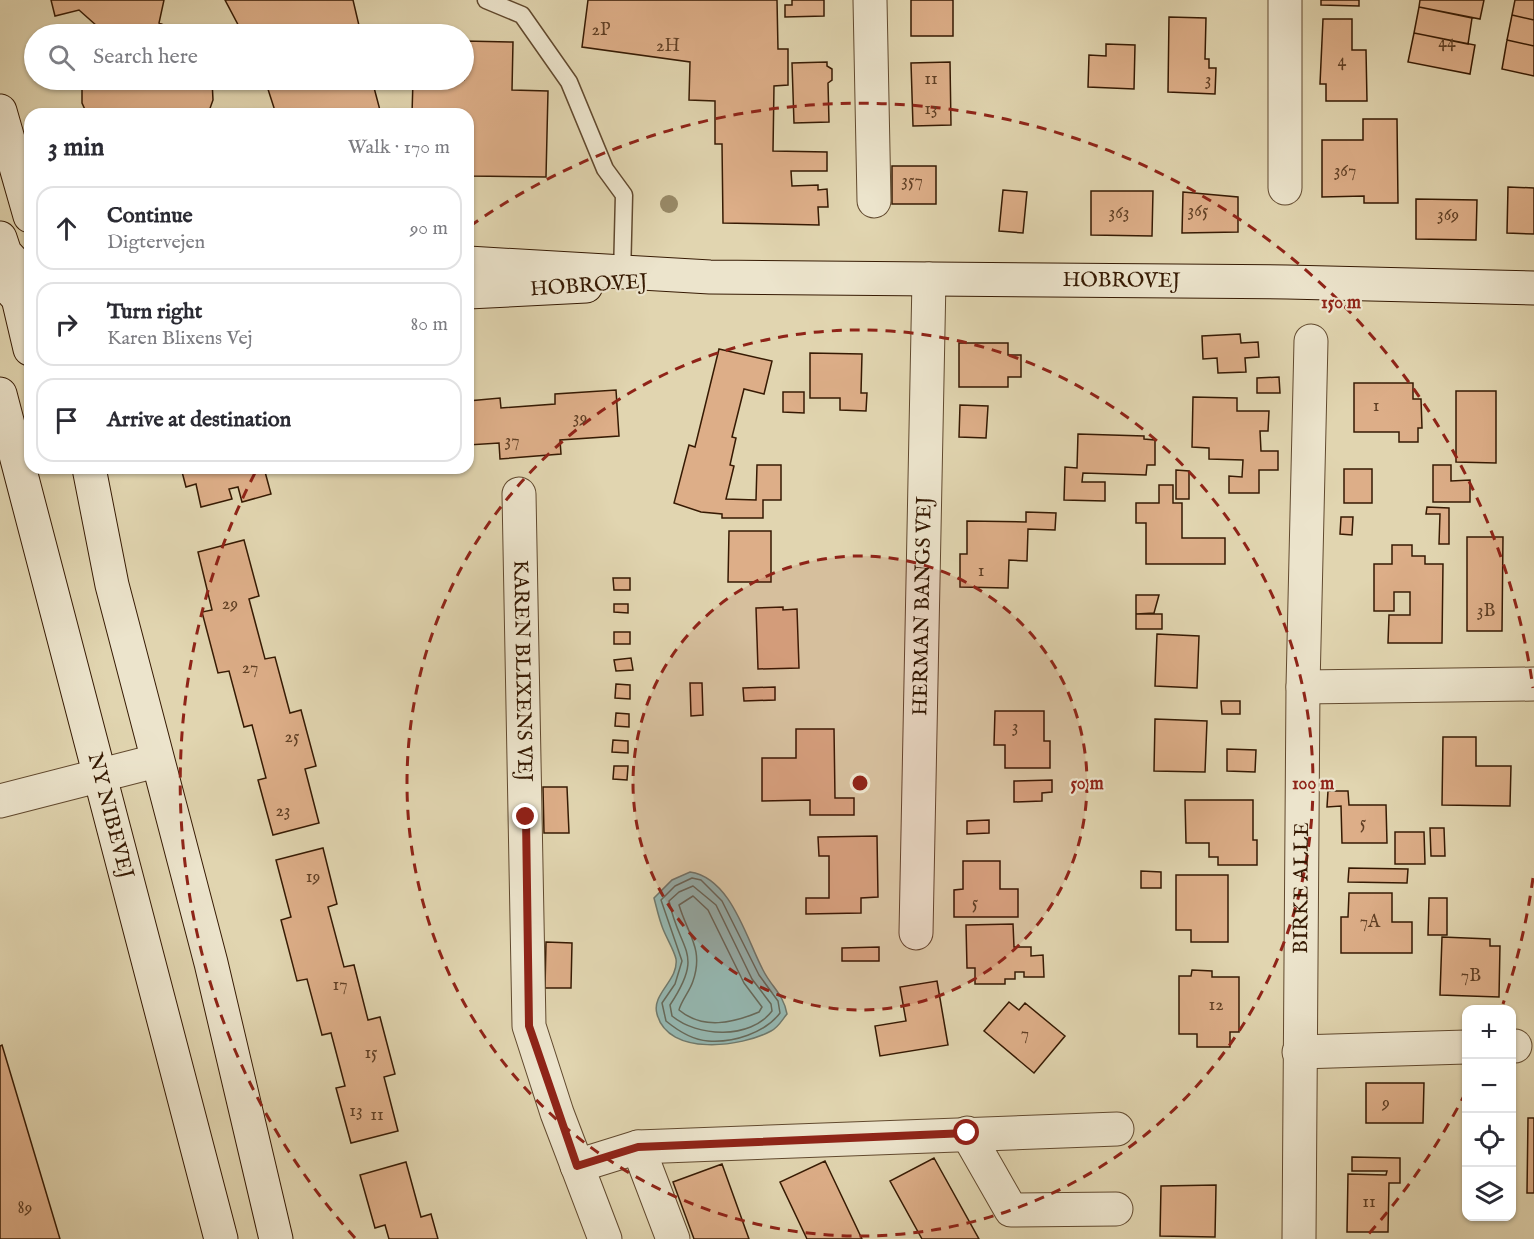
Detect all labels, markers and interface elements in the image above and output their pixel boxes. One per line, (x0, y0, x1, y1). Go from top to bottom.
house number: 2P (592, 19, 610, 42)
search box (24, 24, 474, 90)
house number: 44 (1438, 31, 1456, 54)
house number: 2H (656, 35, 680, 58)
icon: search (45, 41, 78, 74)
text: Search here (93, 43, 198, 71)
house number: 4 (1338, 50, 1347, 73)
house number: 11 (924, 68, 938, 91)
house number: 3 (1205, 69, 1211, 92)
house number: 13 (924, 98, 938, 121)
text: 3 min (48, 131, 104, 164)
text: Walk · 170 m (348, 135, 450, 160)
house number: 367 (1334, 160, 1356, 183)
house number: 357 (901, 170, 923, 193)
house number: 365 (1188, 200, 1209, 223)
text: Continue (107, 202, 193, 230)
house number: 363 (1108, 202, 1130, 225)
house number: 369 (1437, 204, 1459, 227)
icon: ahead (50, 212, 83, 245)
text: 90 m (410, 216, 448, 241)
text: Digtervejen (107, 230, 205, 255)
street label: HOBROVEJ (1062, 267, 1181, 295)
street label: HOBROVEJ (529, 268, 649, 304)
text: 150 m (1321, 292, 1361, 315)
text: Turn right (107, 298, 202, 326)
icon: right (50, 308, 83, 341)
text: 80 m (411, 312, 448, 337)
text: Karen Blixens Vej (107, 326, 253, 351)
house number: 1 (1373, 395, 1379, 418)
icon: arrive (50, 404, 83, 437)
text: Arrive at destination (107, 406, 291, 434)
house number: 39 (573, 407, 587, 430)
house number: 37 (504, 430, 520, 453)
street label: HERMAN BANGS VEJ (907, 495, 938, 716)
street label: KAREN BLIXENS VEJ (507, 560, 538, 783)
house number: 1 (978, 560, 984, 583)
house number: 29 (222, 593, 238, 616)
house number: 3B (1477, 600, 1495, 623)
house number: 27 (242, 657, 258, 680)
house number: 3 (1012, 716, 1018, 739)
house number: 25 (285, 726, 300, 749)
street label: NY NIBEVEJ (81, 750, 140, 882)
centre of rings (850, 773, 870, 793)
text: 50 m (1070, 773, 1104, 796)
text: 100 m (1292, 773, 1334, 796)
house number: 23 (275, 800, 291, 823)
route end (512, 803, 538, 829)
house number: 5 (1360, 812, 1367, 835)
street label: BIRKE ALLE (1288, 822, 1316, 954)
house number: 19 (306, 866, 320, 889)
house number: 5 (972, 892, 979, 915)
house number: 7A (1360, 911, 1381, 934)
house number: 7B (1461, 965, 1481, 988)
house number: 17 (332, 974, 348, 997)
house number: 12 (1208, 994, 1224, 1017)
map controls (1462, 1005, 1516, 1221)
button: + (1462, 1005, 1516, 1059)
house number: 7 (1021, 1023, 1029, 1046)
house number: 15 (364, 1042, 378, 1065)
button: − (1462, 1059, 1516, 1113)
house number: 9 (1381, 1092, 1390, 1115)
house number: 13 (349, 1100, 363, 1123)
house number: 11 (370, 1104, 384, 1127)
button: locate (1462, 1113, 1516, 1167)
route start (953, 1119, 979, 1145)
button: layers (1462, 1167, 1516, 1221)
house number: 11 (1362, 1191, 1376, 1214)
house number: 89 (18, 1197, 32, 1220)

